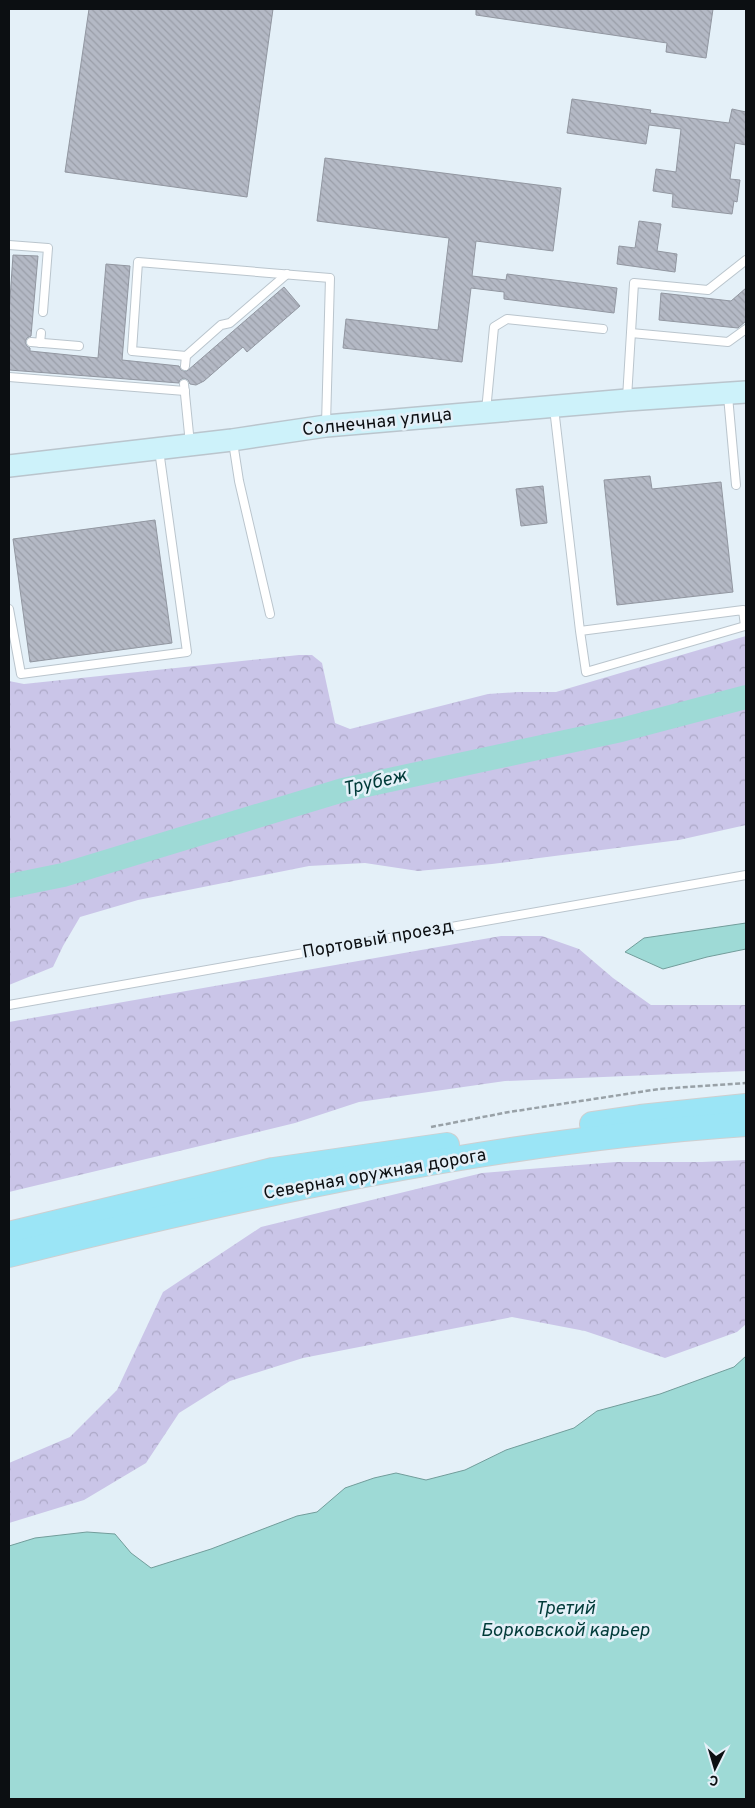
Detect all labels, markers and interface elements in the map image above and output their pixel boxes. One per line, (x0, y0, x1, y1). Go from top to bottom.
street label: Солнечная улица (301, 404, 453, 442)
water label: Трубеж (341, 764, 411, 802)
street label: Портовый проезд (301, 915, 455, 965)
street label: Северная оружная дорога (262, 1144, 488, 1206)
water label: Третий Борковской карьер (481, 1597, 650, 1643)
north arrow (690, 1743, 740, 1793)
text: С (709, 1771, 719, 1788)

